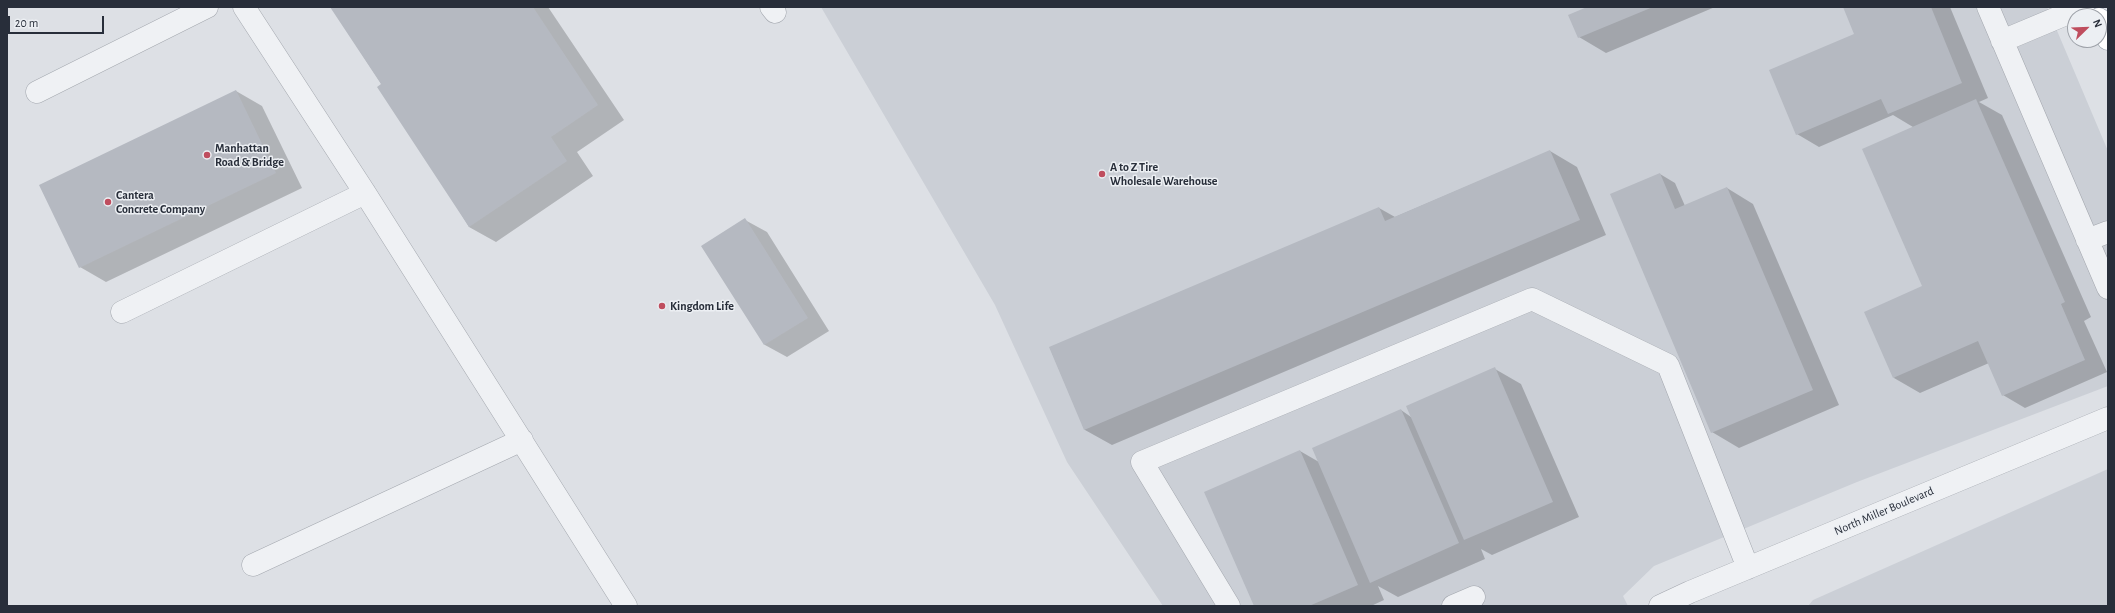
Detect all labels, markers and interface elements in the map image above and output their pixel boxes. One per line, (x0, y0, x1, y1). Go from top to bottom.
scale bar (10, 8, 106, 34)
north arrow (2067, 8, 2107, 48)
text: 20 m (15, 17, 38, 29)
text: N (2091, 18, 2104, 29)
place label: Manhattan Road & Bridge (215, 141, 284, 169)
marker: Manhattan Road & Bridge (202, 150, 212, 160)
place label: A to Z Tire Wholesale Warehouse (1110, 160, 1217, 188)
marker: A to Z Tire Wholesale Warehouse (1097, 169, 1107, 179)
place label: Cantera Concrete Company (116, 188, 205, 216)
marker: Cantera Concrete Company (103, 197, 113, 207)
place label: Kingdom Life (670, 299, 734, 313)
marker: Kingdom Life (657, 301, 667, 311)
street label: North Miller Boulevard (1832, 484, 1936, 538)

